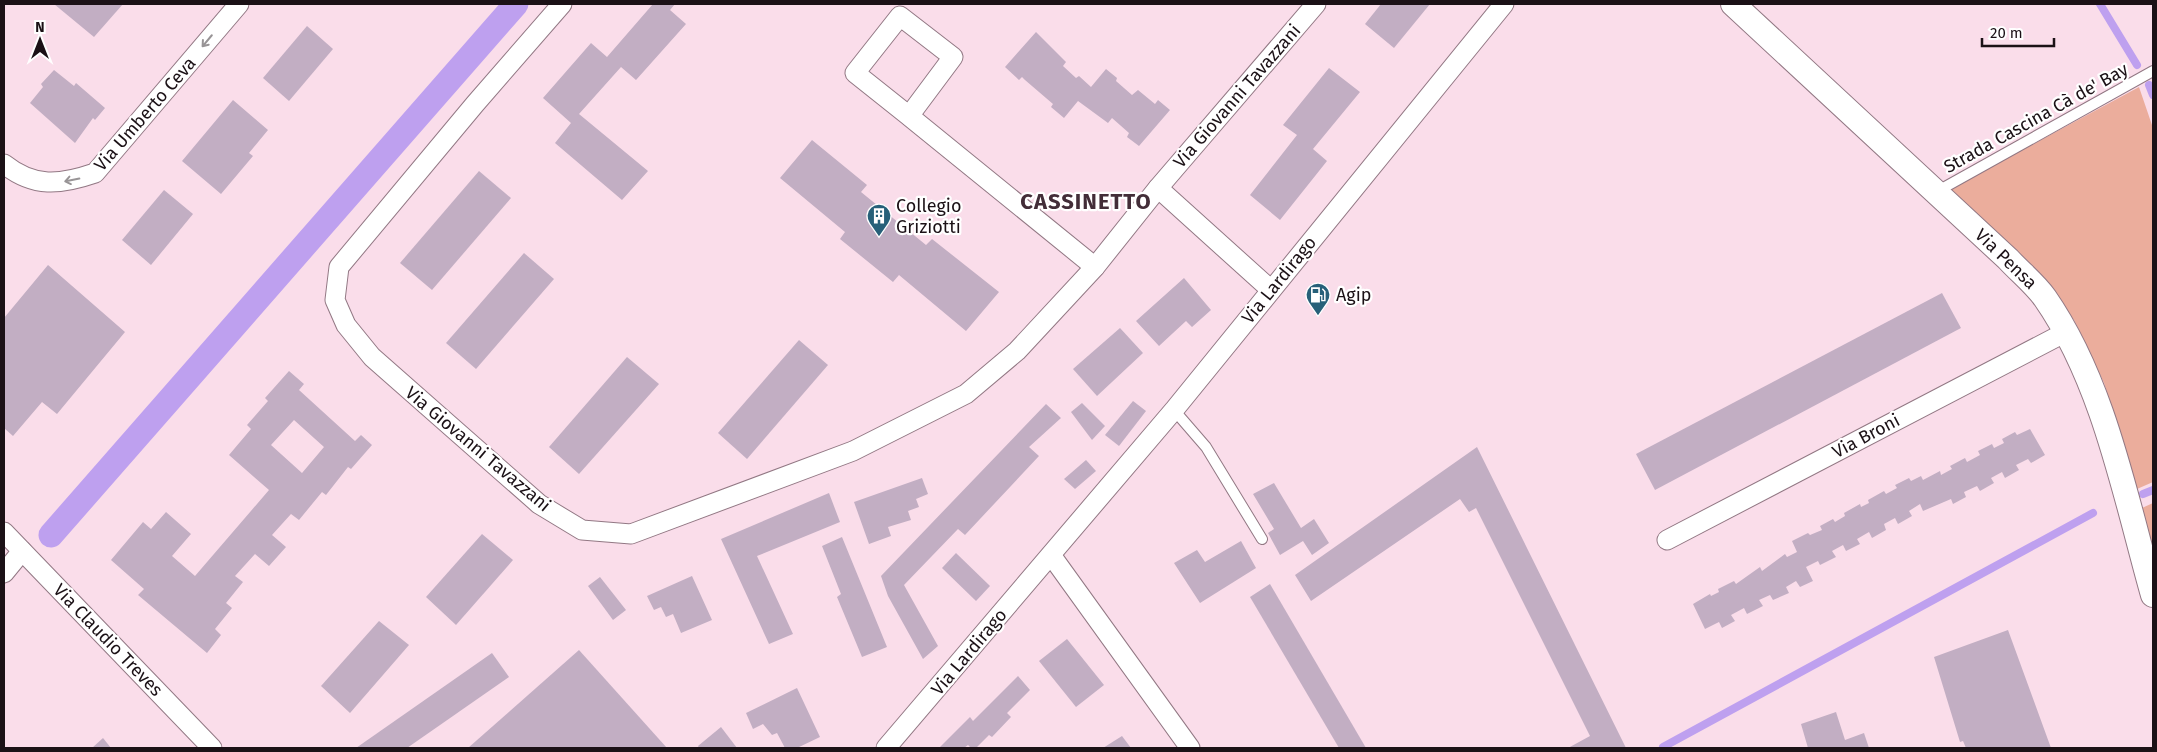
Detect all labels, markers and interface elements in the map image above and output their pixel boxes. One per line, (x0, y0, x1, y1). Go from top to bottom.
north arrow (15, 15, 65, 65)
scale bar (1982, 15, 2054, 47)
text: N (35, 19, 45, 36)
street label: Via Giovanni Tavazzani (1169, 20, 1305, 172)
text: 20 m (1990, 24, 2023, 42)
one-way arrow (202, 34, 213, 47)
street label: Via Umberto Ceva (90, 53, 200, 175)
street label: Strada Cascina Cà de' Bay (1940, 58, 2132, 178)
one-way arrow (65, 175, 81, 185)
district label: CASSINETTO (1020, 188, 1152, 215)
place label: Collegio Griziotti (896, 195, 961, 238)
building icon: Collegio Griziotti (866, 203, 892, 237)
street label: Via Pensa (1970, 224, 2042, 294)
street label: Via Lardirago (1237, 232, 1321, 328)
fuel station icon: Agip (1305, 282, 1331, 316)
place label: Agip (1336, 284, 1371, 306)
street label: Via Giovanni Tavazzani (401, 382, 555, 516)
street label: Via Broni (1829, 409, 1903, 463)
street label: Via Claudio Treves (49, 579, 167, 701)
street label: Via Lardirago (927, 604, 1011, 700)

